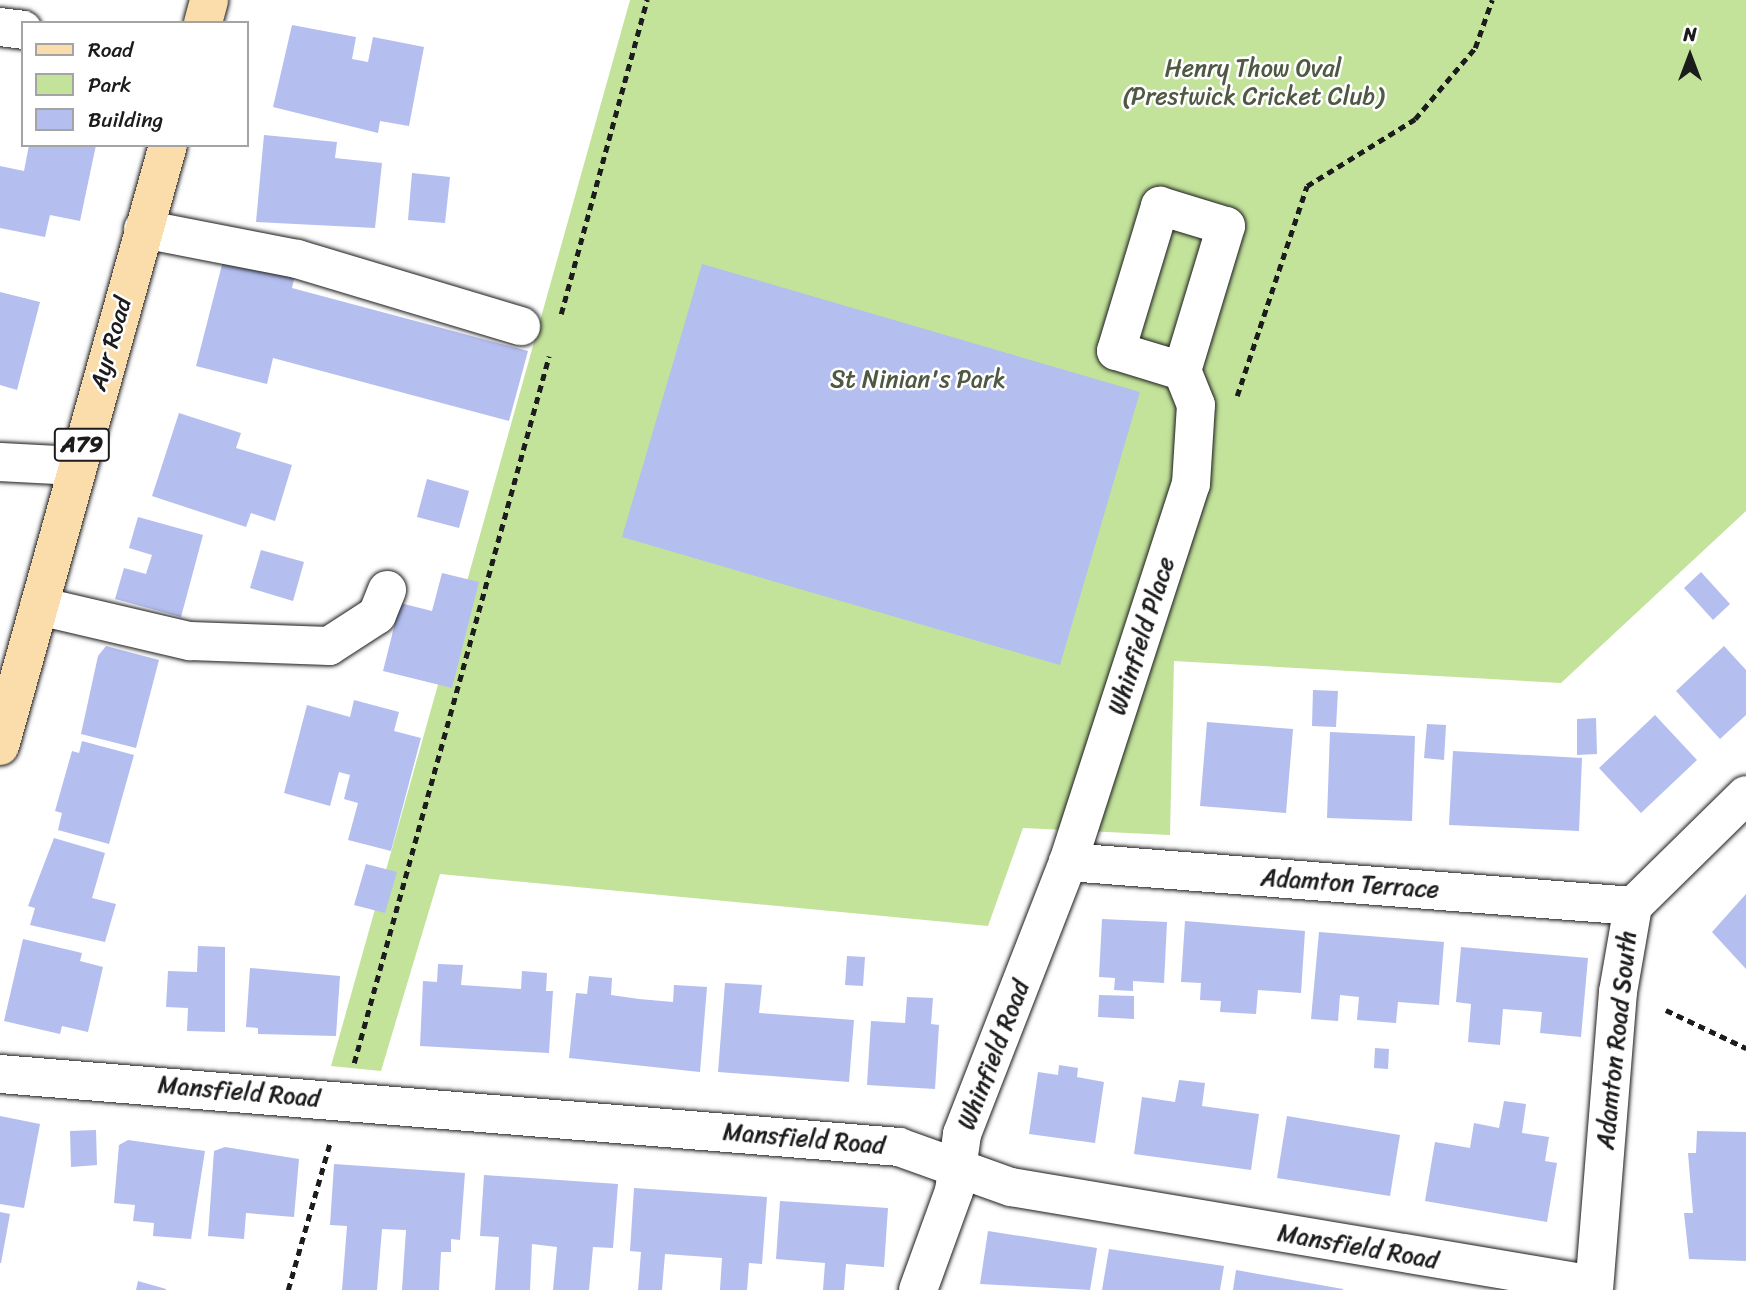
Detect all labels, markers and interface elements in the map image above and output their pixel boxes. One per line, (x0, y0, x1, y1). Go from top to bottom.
text: N (1683, 18, 1697, 51)
legend (21, 21, 248, 147)
north arrow (1655, 21, 1725, 91)
text: Road (88, 31, 133, 69)
park label: Henry Thow Oval (Prestwick Cricket Club) (1122, 55, 1384, 111)
text: Park (88, 66, 131, 104)
text: Building (88, 101, 163, 139)
street label: Ayr Road (84, 294, 138, 394)
park label: St Ninian's Park (831, 366, 1005, 394)
road number: A79 (52, 426, 112, 464)
street label: Whinfield Place (1103, 553, 1181, 719)
street label: Adamton Terrace (1260, 863, 1440, 905)
street label: Adamton Road South (1591, 929, 1643, 1151)
street label: Whinfield Road (952, 976, 1036, 1134)
street label: Mansfield Road (157, 1071, 321, 1113)
street label: Mansfield Road (722, 1118, 886, 1160)
street label: Mansfield Road (1275, 1219, 1441, 1275)

